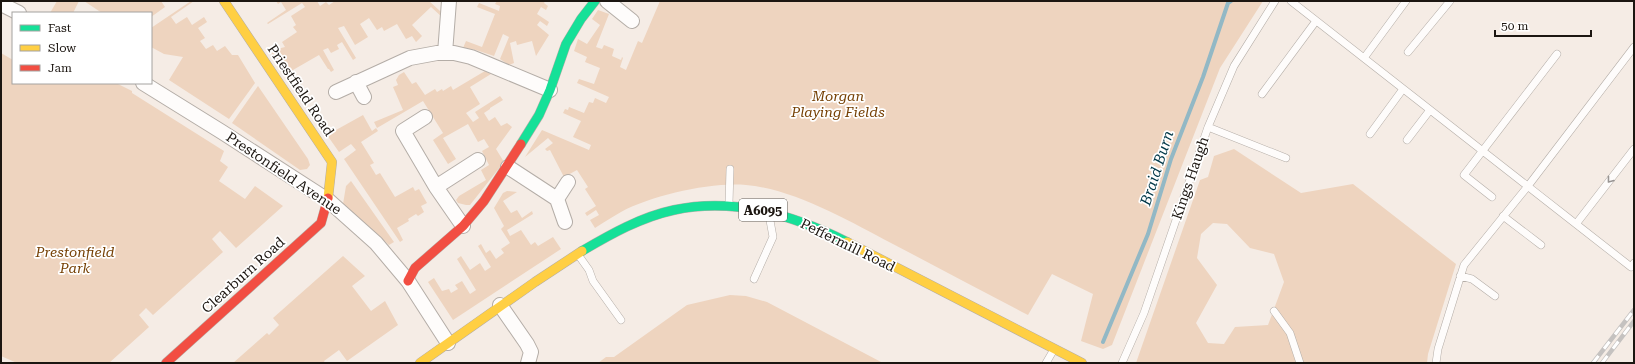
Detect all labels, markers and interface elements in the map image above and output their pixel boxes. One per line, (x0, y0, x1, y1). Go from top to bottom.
legend (12, 12, 152, 84)
scale bar (1495, 12, 1591, 38)
text: 50 m (1501, 19, 1528, 33)
text: Fast (48, 21, 72, 35)
text: Slow (48, 41, 76, 55)
street label: Priestfield Road (264, 41, 338, 139)
text: Jam (48, 61, 72, 75)
park label: Morgan Playing Fields (790, 88, 885, 120)
street label: Prestonfield Avenue (223, 128, 345, 218)
water label: Braid Burn (1136, 128, 1178, 209)
street label: Kings Haugh (1168, 134, 1212, 222)
one-way arrow (1608, 175, 1615, 182)
road number: A6095 (739, 199, 787, 221)
street label: Peffermill Road (798, 215, 898, 275)
street label: Clearburn Road (198, 234, 288, 316)
park label: Prestonfield Park (34, 244, 115, 276)

